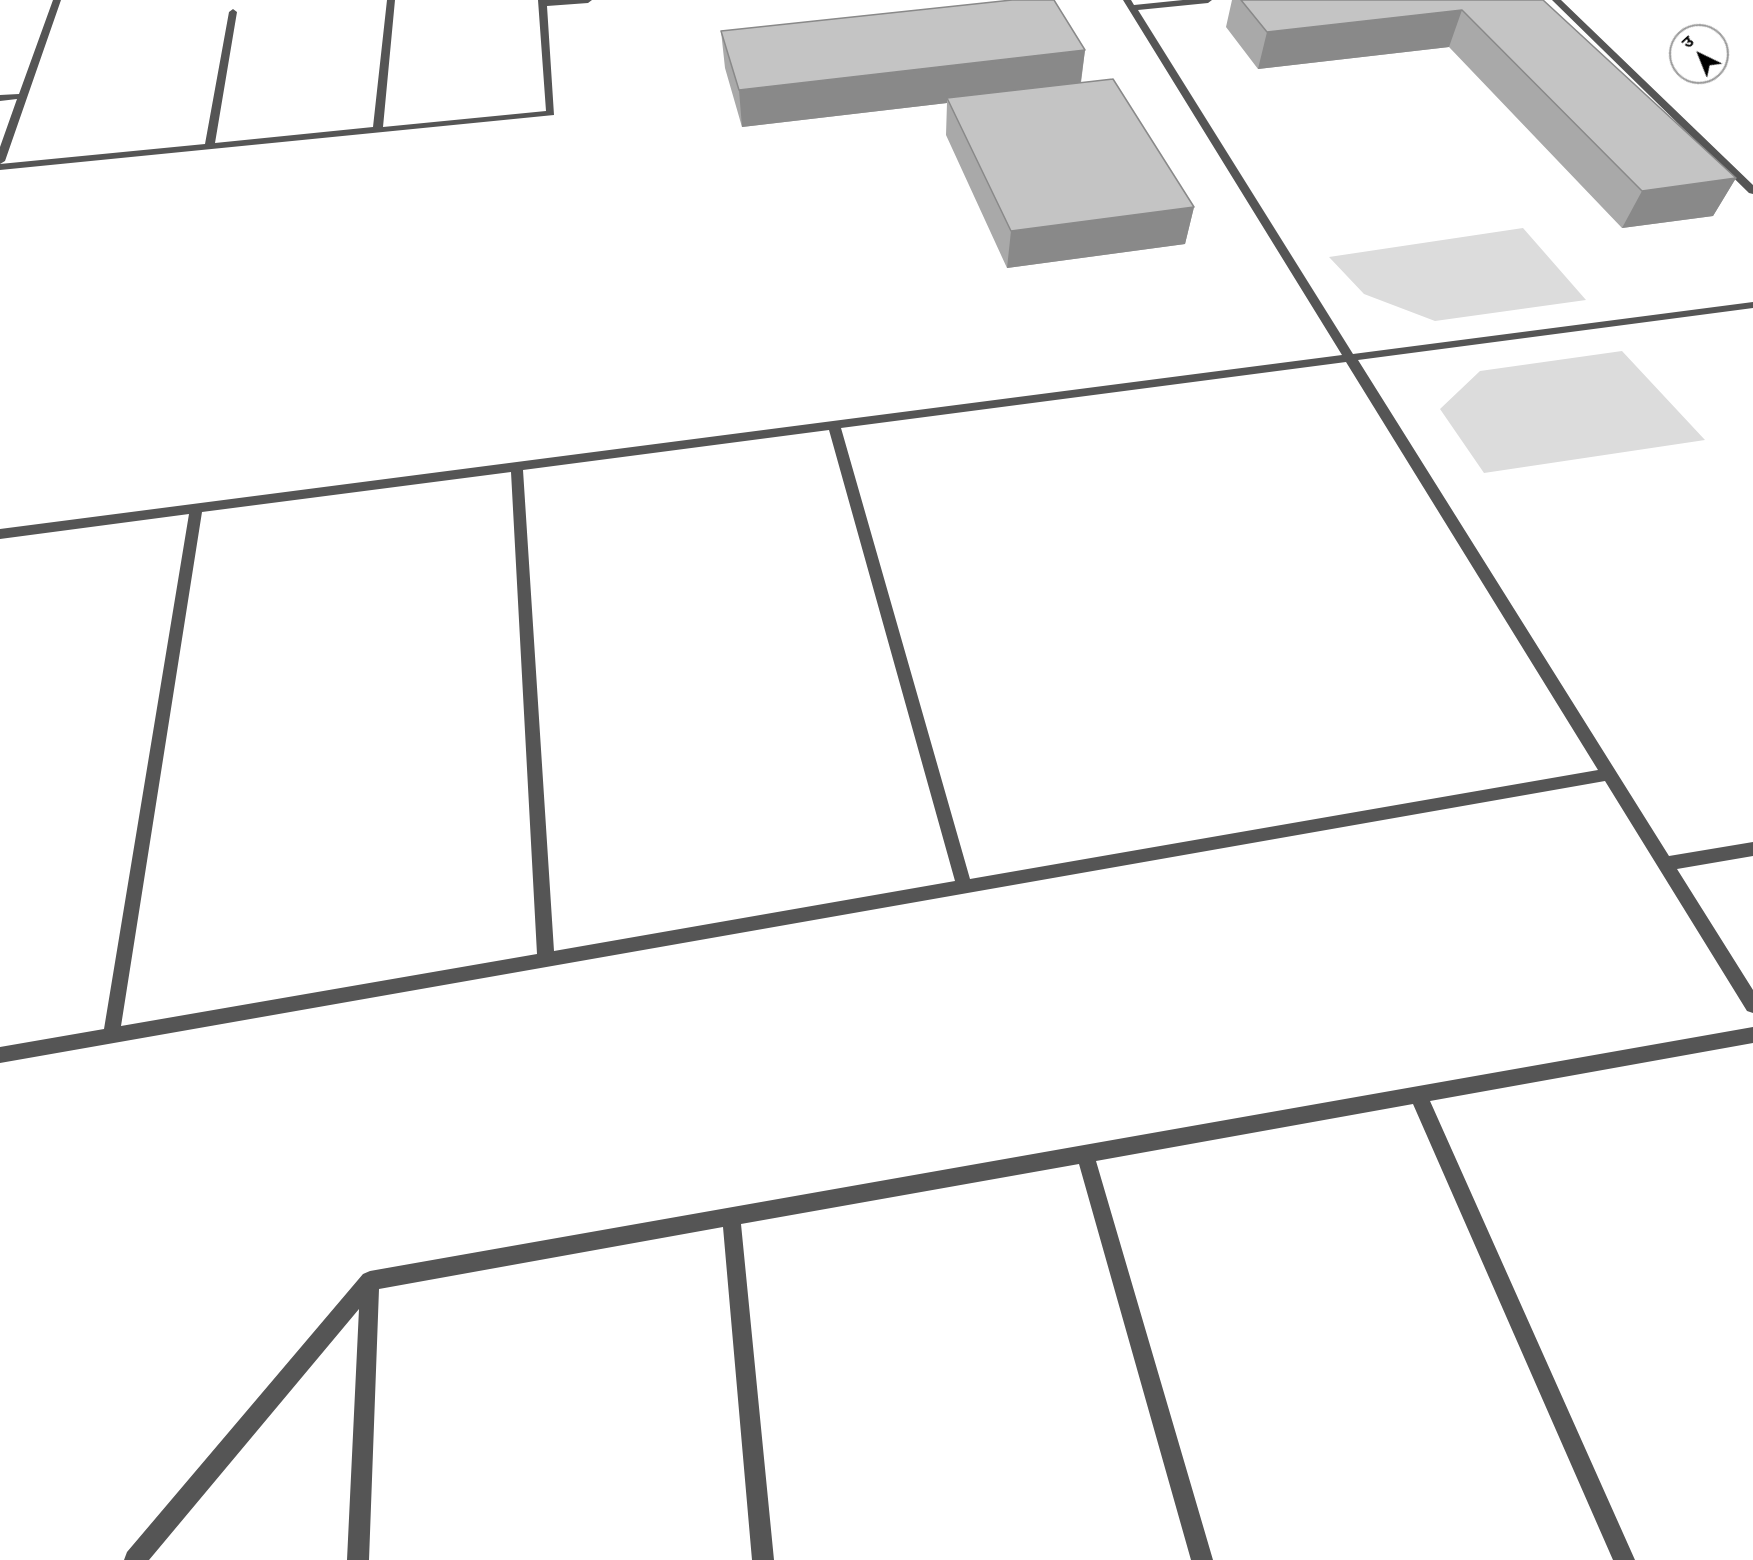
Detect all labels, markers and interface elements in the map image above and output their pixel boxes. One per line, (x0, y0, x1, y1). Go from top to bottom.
north arrow (1669, 24, 1729, 84)
text: उ (1678, 32, 1698, 52)

